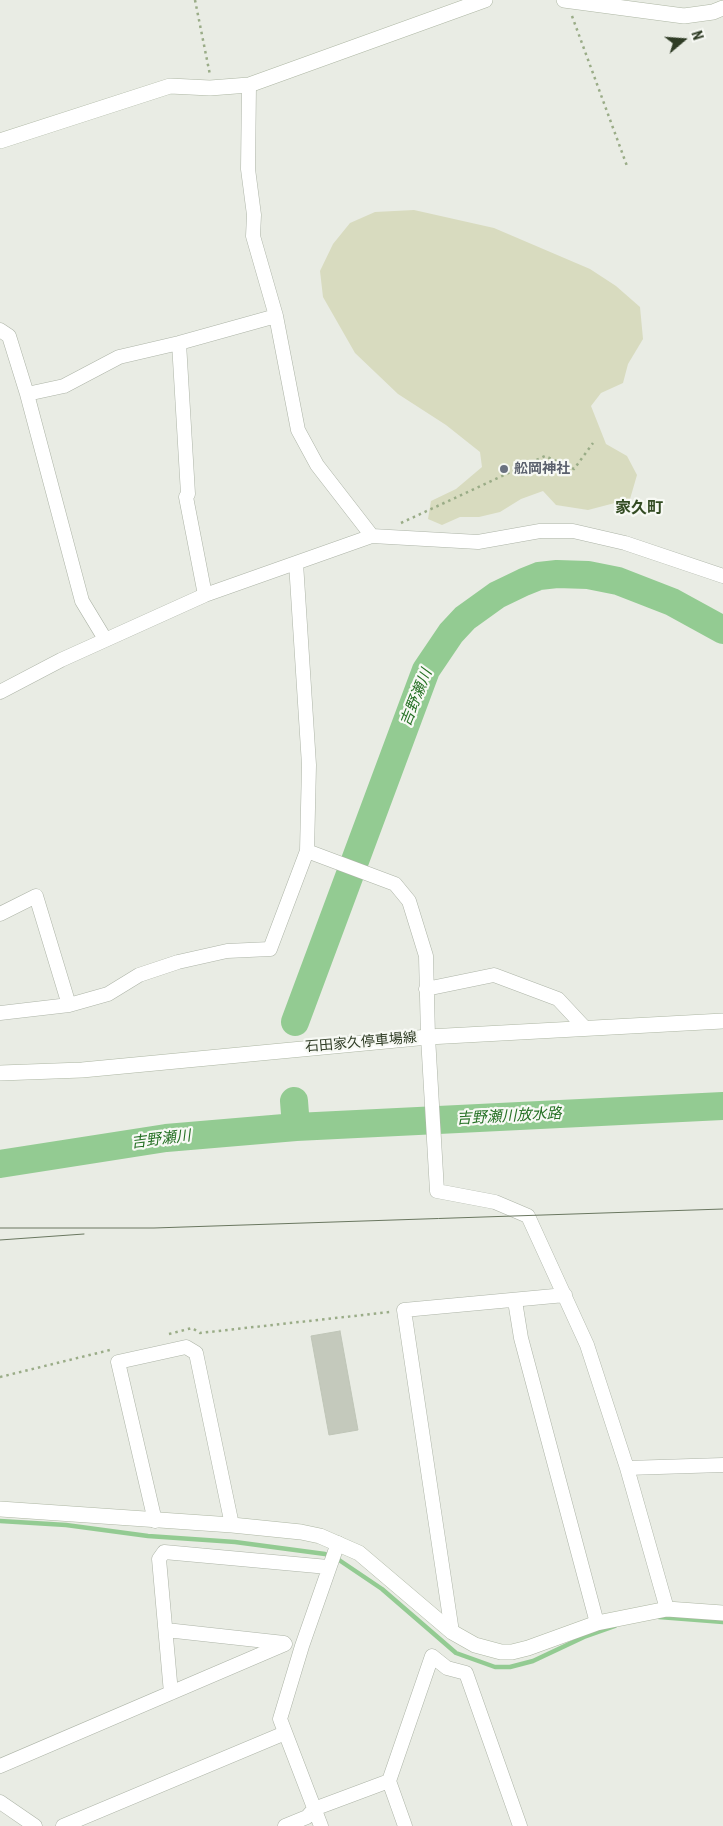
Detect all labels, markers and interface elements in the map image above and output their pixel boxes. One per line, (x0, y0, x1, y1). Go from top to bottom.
north arrow (658, 15, 708, 65)
text: N (688, 29, 706, 42)
place label: 舩岡神社 (514, 461, 570, 477)
marker: 舩岡神社 (498, 463, 510, 475)
district label: 家久町 (615, 499, 663, 519)
water label: 吉野瀬川 (397, 667, 437, 729)
street label: 石田家久停車場線 (304, 1030, 418, 1056)
water label: 吉野瀬川放水路 (456, 1105, 562, 1129)
water label: 吉野瀬川 (130, 1127, 192, 1153)

